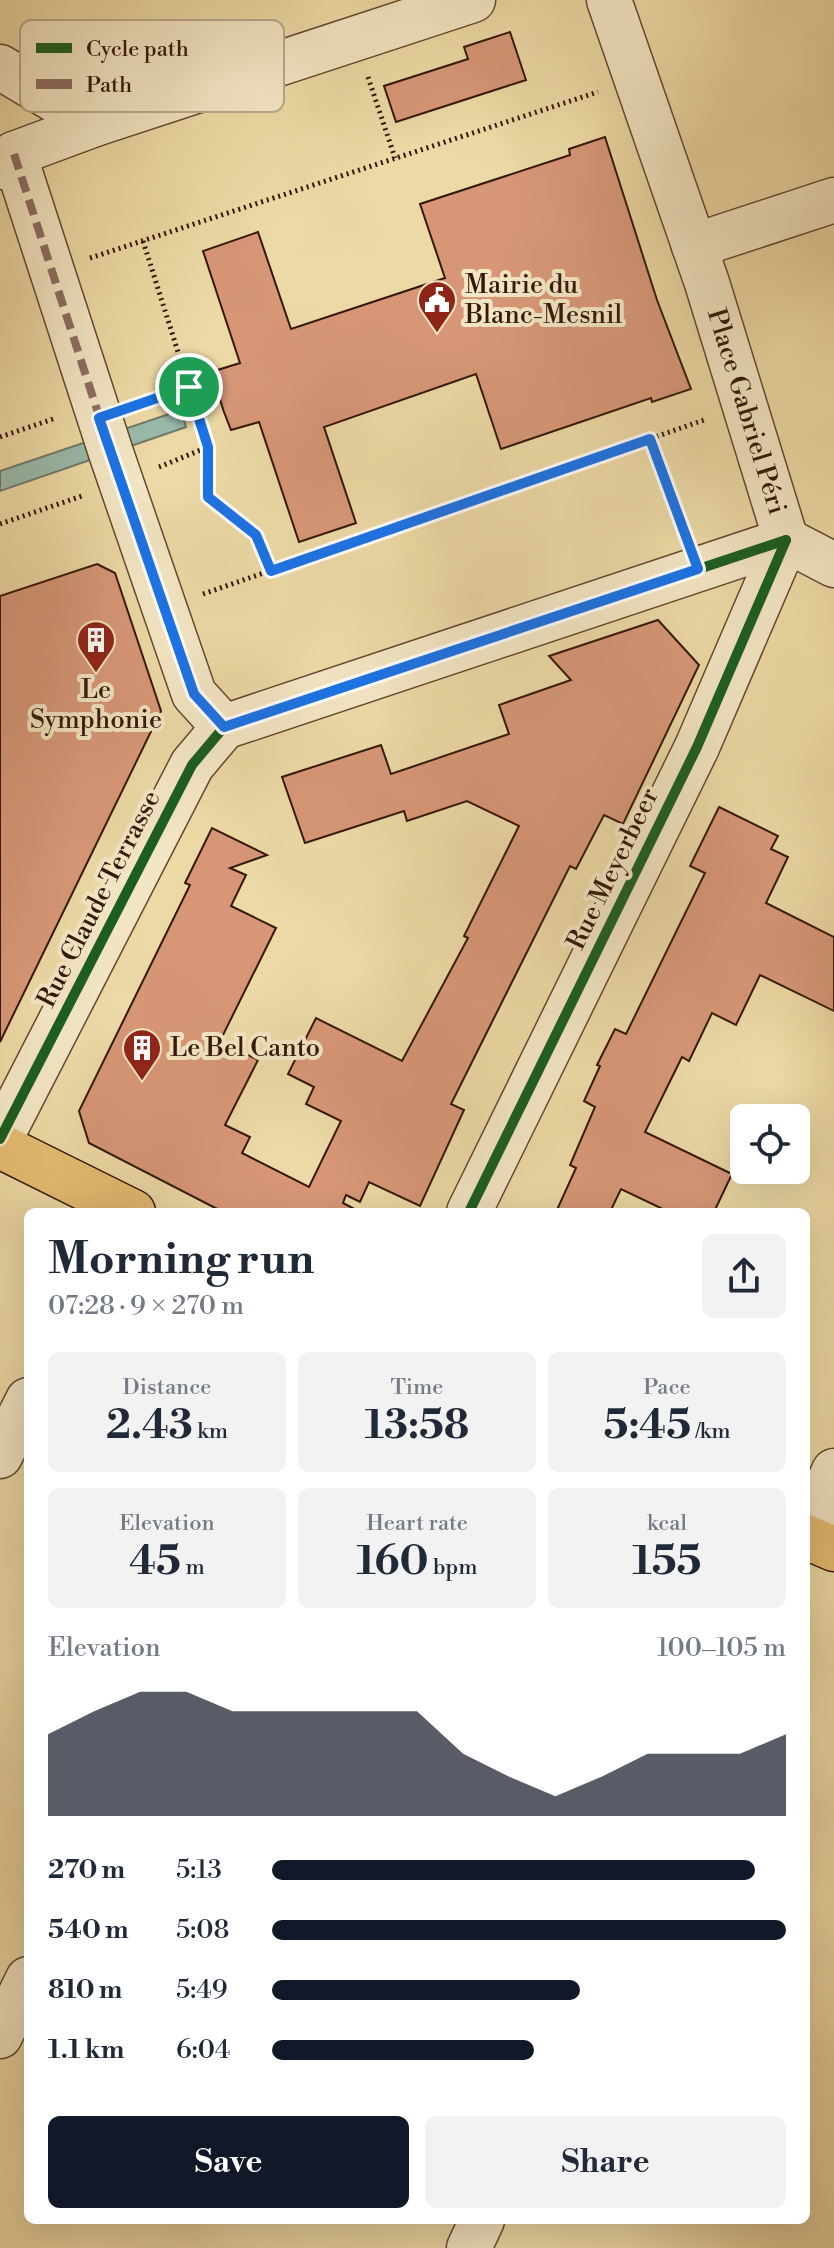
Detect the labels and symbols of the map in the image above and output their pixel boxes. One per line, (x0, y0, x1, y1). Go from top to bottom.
legend (20, 20, 284, 112)
text: Cycle path (86, 36, 189, 63)
text: Path (86, 72, 132, 99)
place label: Mairie du Blanc-Mesnil (464, 269, 623, 331)
public building icon: Mairie du Blanc-Mesnil (416, 279, 458, 334)
street label: Place Gabriel Péri (700, 305, 793, 518)
pin (155, 353, 223, 421)
building icon: Le Symphonie (75, 619, 117, 674)
place label: Le Symphonie (30, 674, 162, 736)
street label: Rue Meyerbeer (560, 783, 666, 955)
street label: Rue Claude Terrasse (30, 785, 168, 1013)
building icon: Le Bel Canto (121, 1027, 163, 1082)
place label: Le Bel Canto (170, 1032, 320, 1064)

